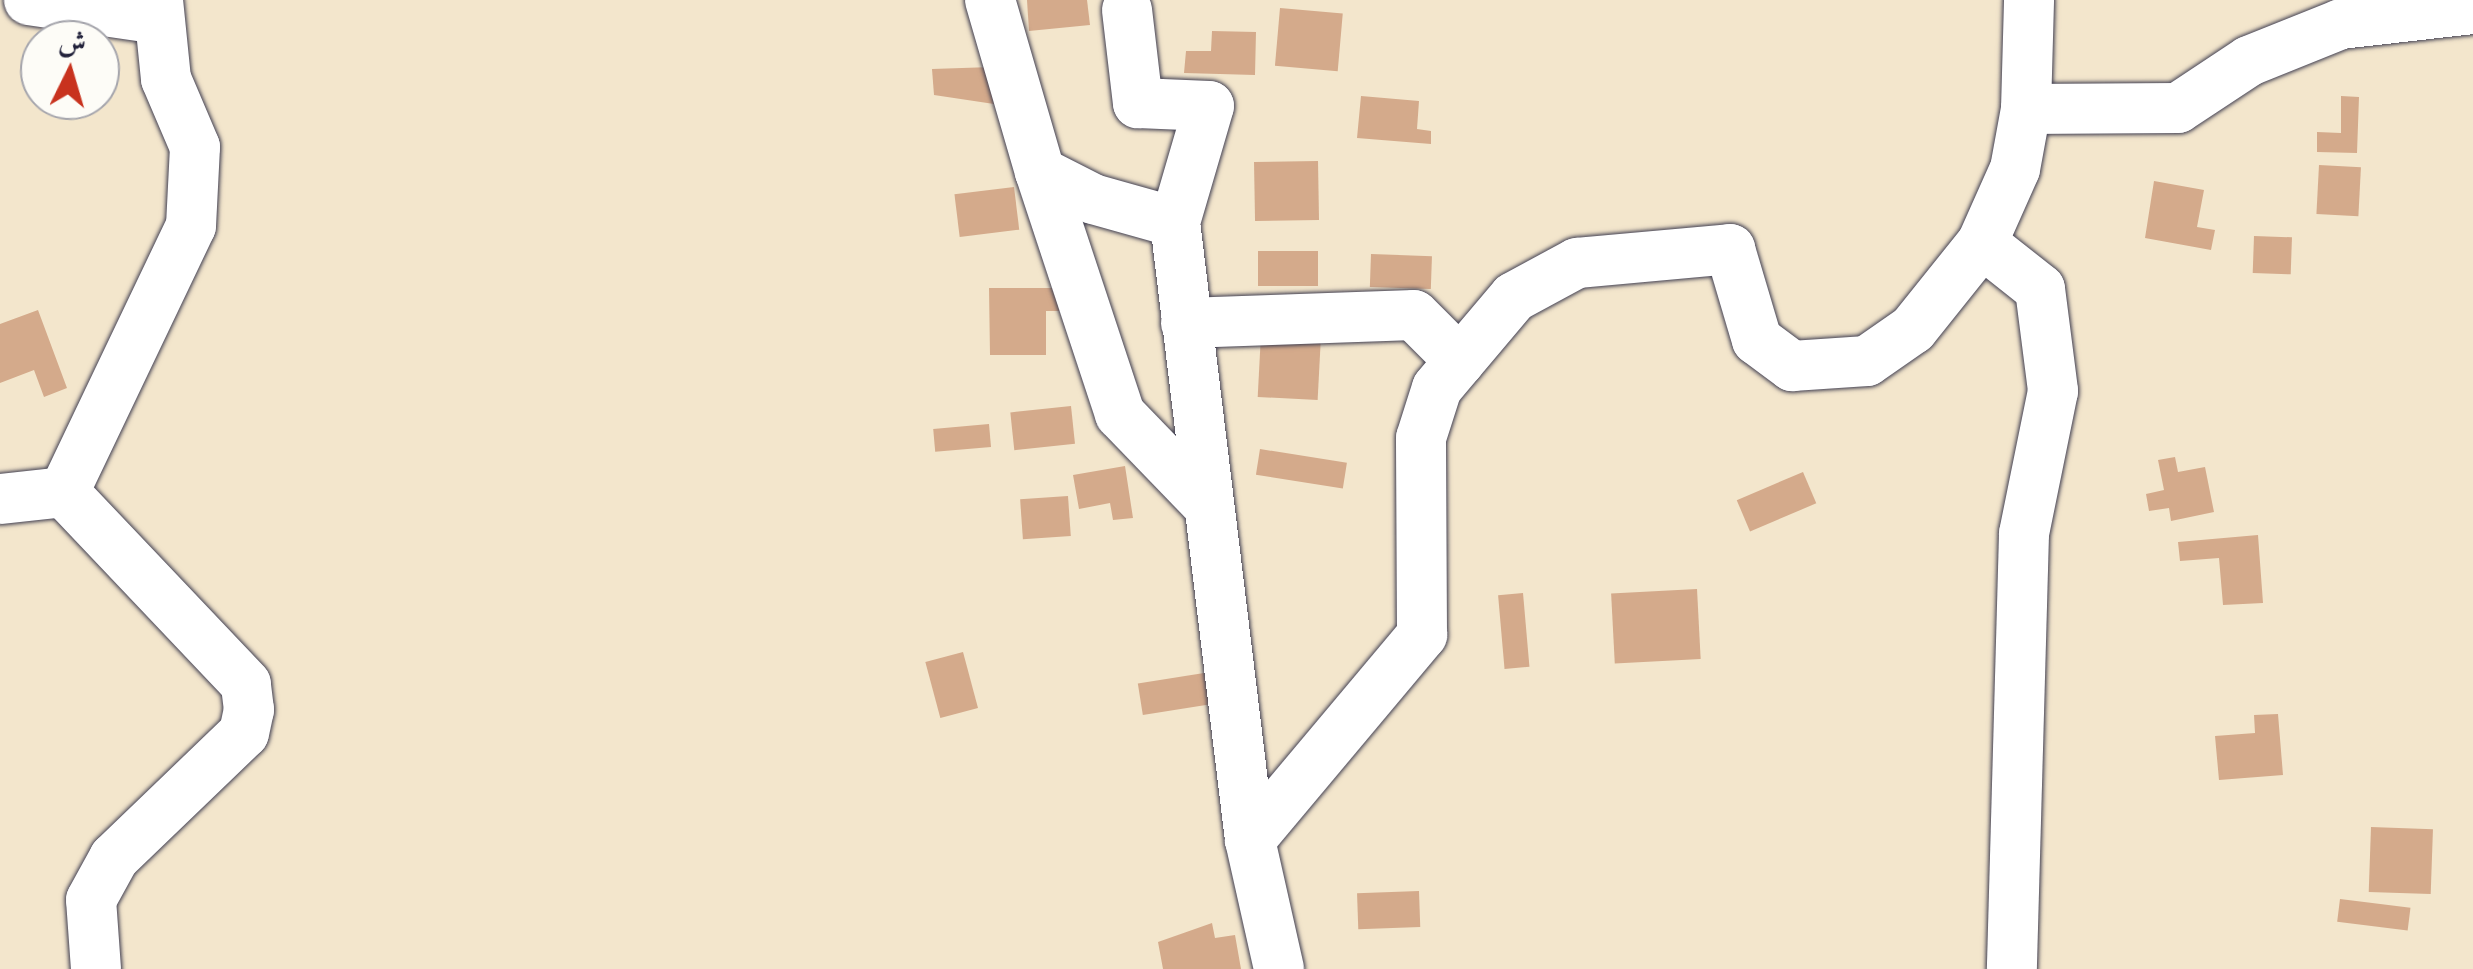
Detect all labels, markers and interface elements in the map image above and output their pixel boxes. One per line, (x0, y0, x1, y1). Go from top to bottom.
north arrow (20, 20, 120, 120)
text: ش (57, 22, 88, 62)

